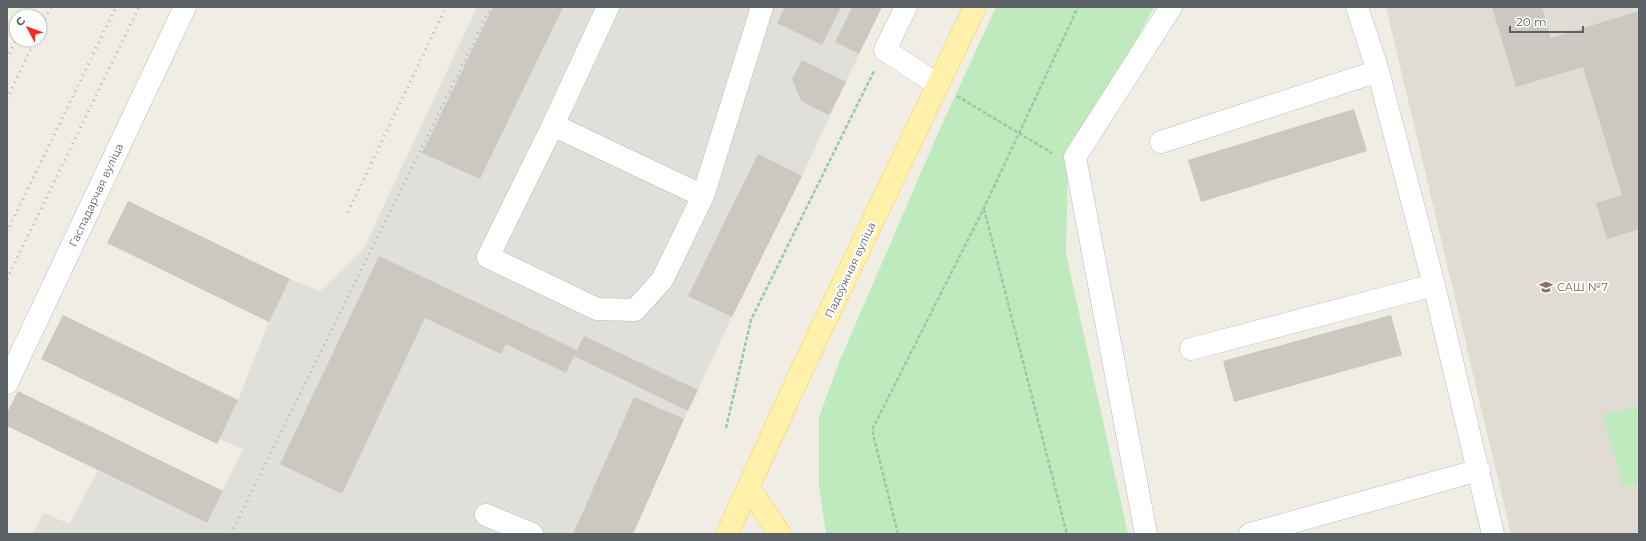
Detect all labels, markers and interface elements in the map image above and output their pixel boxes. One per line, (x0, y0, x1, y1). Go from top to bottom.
north arrow (8, 8, 48, 48)
scale bar (1510, 8, 1583, 34)
text: С (13, 14, 28, 29)
text: 20 m (1516, 14, 1547, 29)
street label: Гаспадарчая вуліца (66, 141, 126, 249)
street label: Падоўжная вуліца (822, 220, 878, 320)
school or university icon: САШ №7 (1538, 279, 1554, 295)
place label: САШ №7 (1557, 280, 1608, 294)

